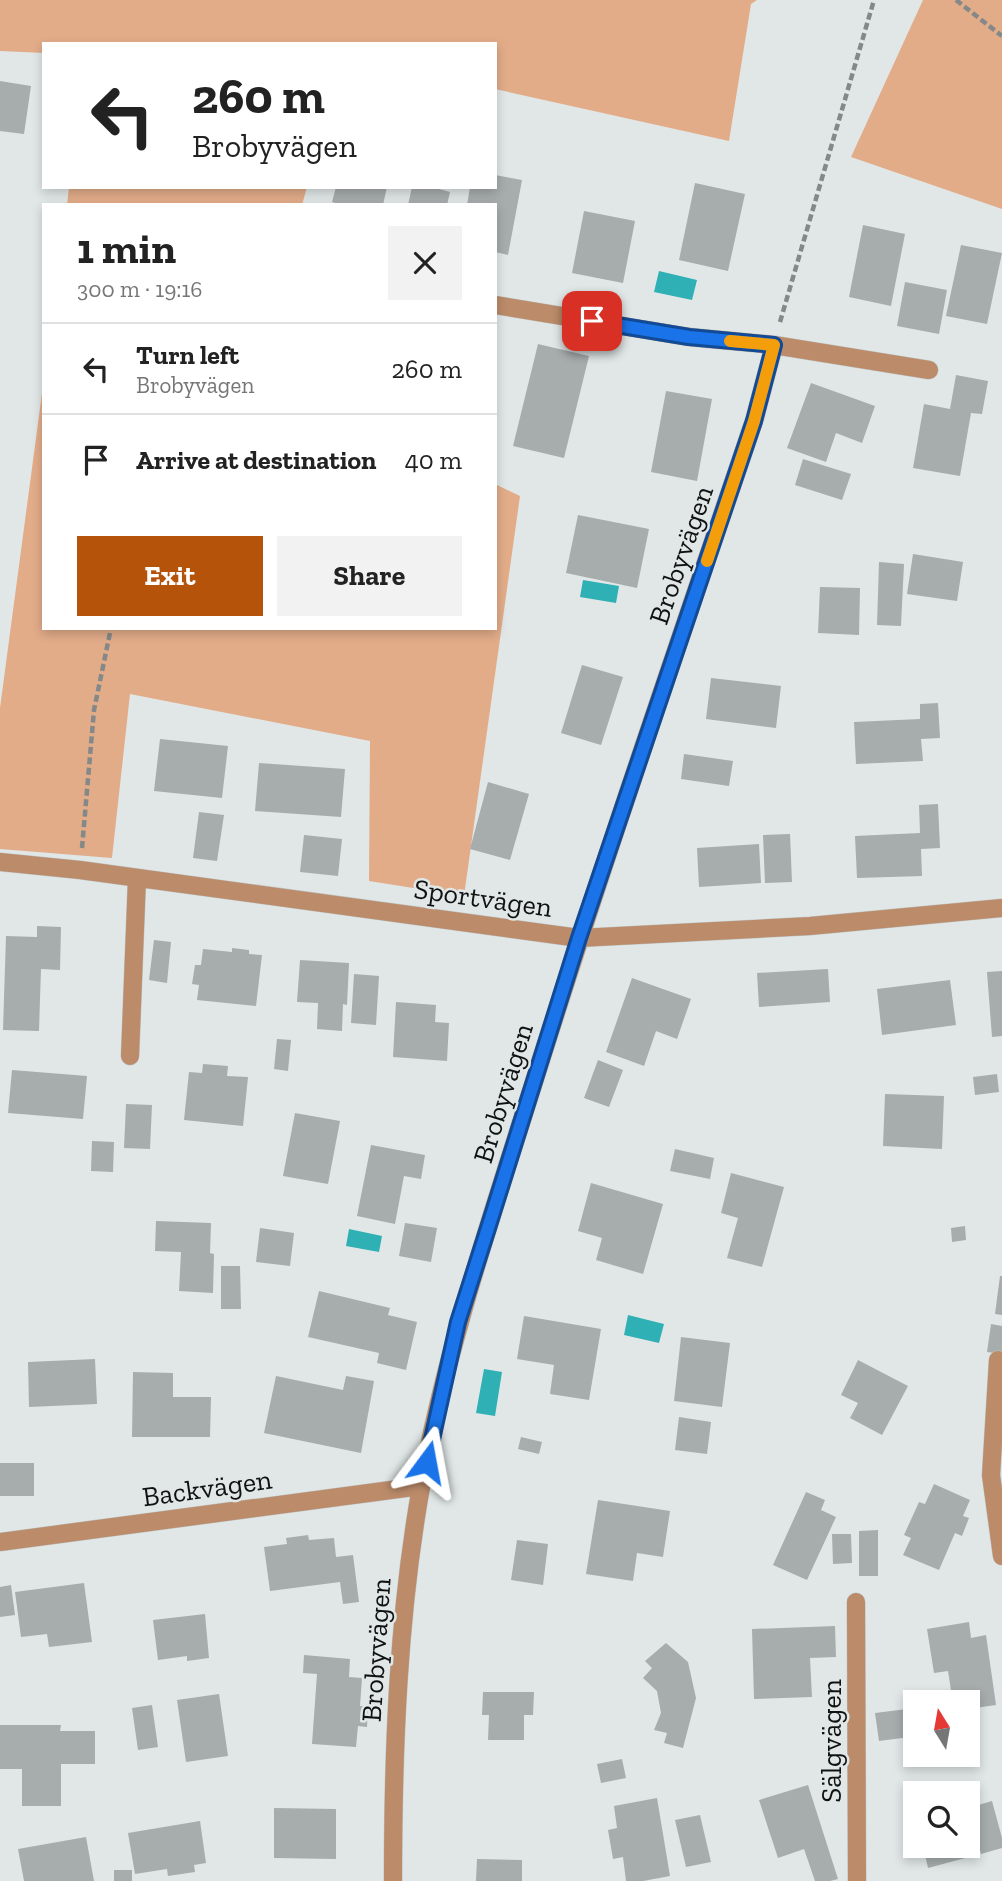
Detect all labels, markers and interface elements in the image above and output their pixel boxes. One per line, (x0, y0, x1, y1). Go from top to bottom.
text: 260 m (192, 67, 325, 126)
icon: left (77, 70, 168, 161)
text: Brobyvägen (192, 127, 357, 165)
text: 1 min (77, 223, 176, 274)
button: close (388, 226, 462, 300)
text: 300 m · 19:16 (77, 275, 203, 303)
pin (562, 291, 622, 351)
icon: arrive (573, 302, 611, 340)
text: Turn left (136, 339, 239, 371)
icon: left (77, 350, 115, 388)
text: 260 m (391, 353, 462, 385)
text: Brobyvägen (136, 371, 254, 399)
icon: arrive (77, 441, 115, 479)
text: Arrive at destination (136, 444, 376, 476)
text: 40 m (405, 444, 462, 476)
street label: Brobyvägen (642, 481, 720, 629)
button: Exit (77, 536, 263, 616)
button: Share (277, 536, 462, 616)
street label: Sportvägen (412, 872, 554, 924)
street label: Brobyvägen (466, 1019, 540, 1167)
position arrow (390, 1425, 464, 1499)
street label: Backvägen (140, 1463, 274, 1513)
street label: Brobyvägen (355, 1577, 397, 1723)
street label: Sälgvägen (815, 1679, 848, 1803)
north arrow (903, 1690, 980, 1768)
map controls (903, 1690, 980, 1858)
button: search (903, 1781, 980, 1858)

